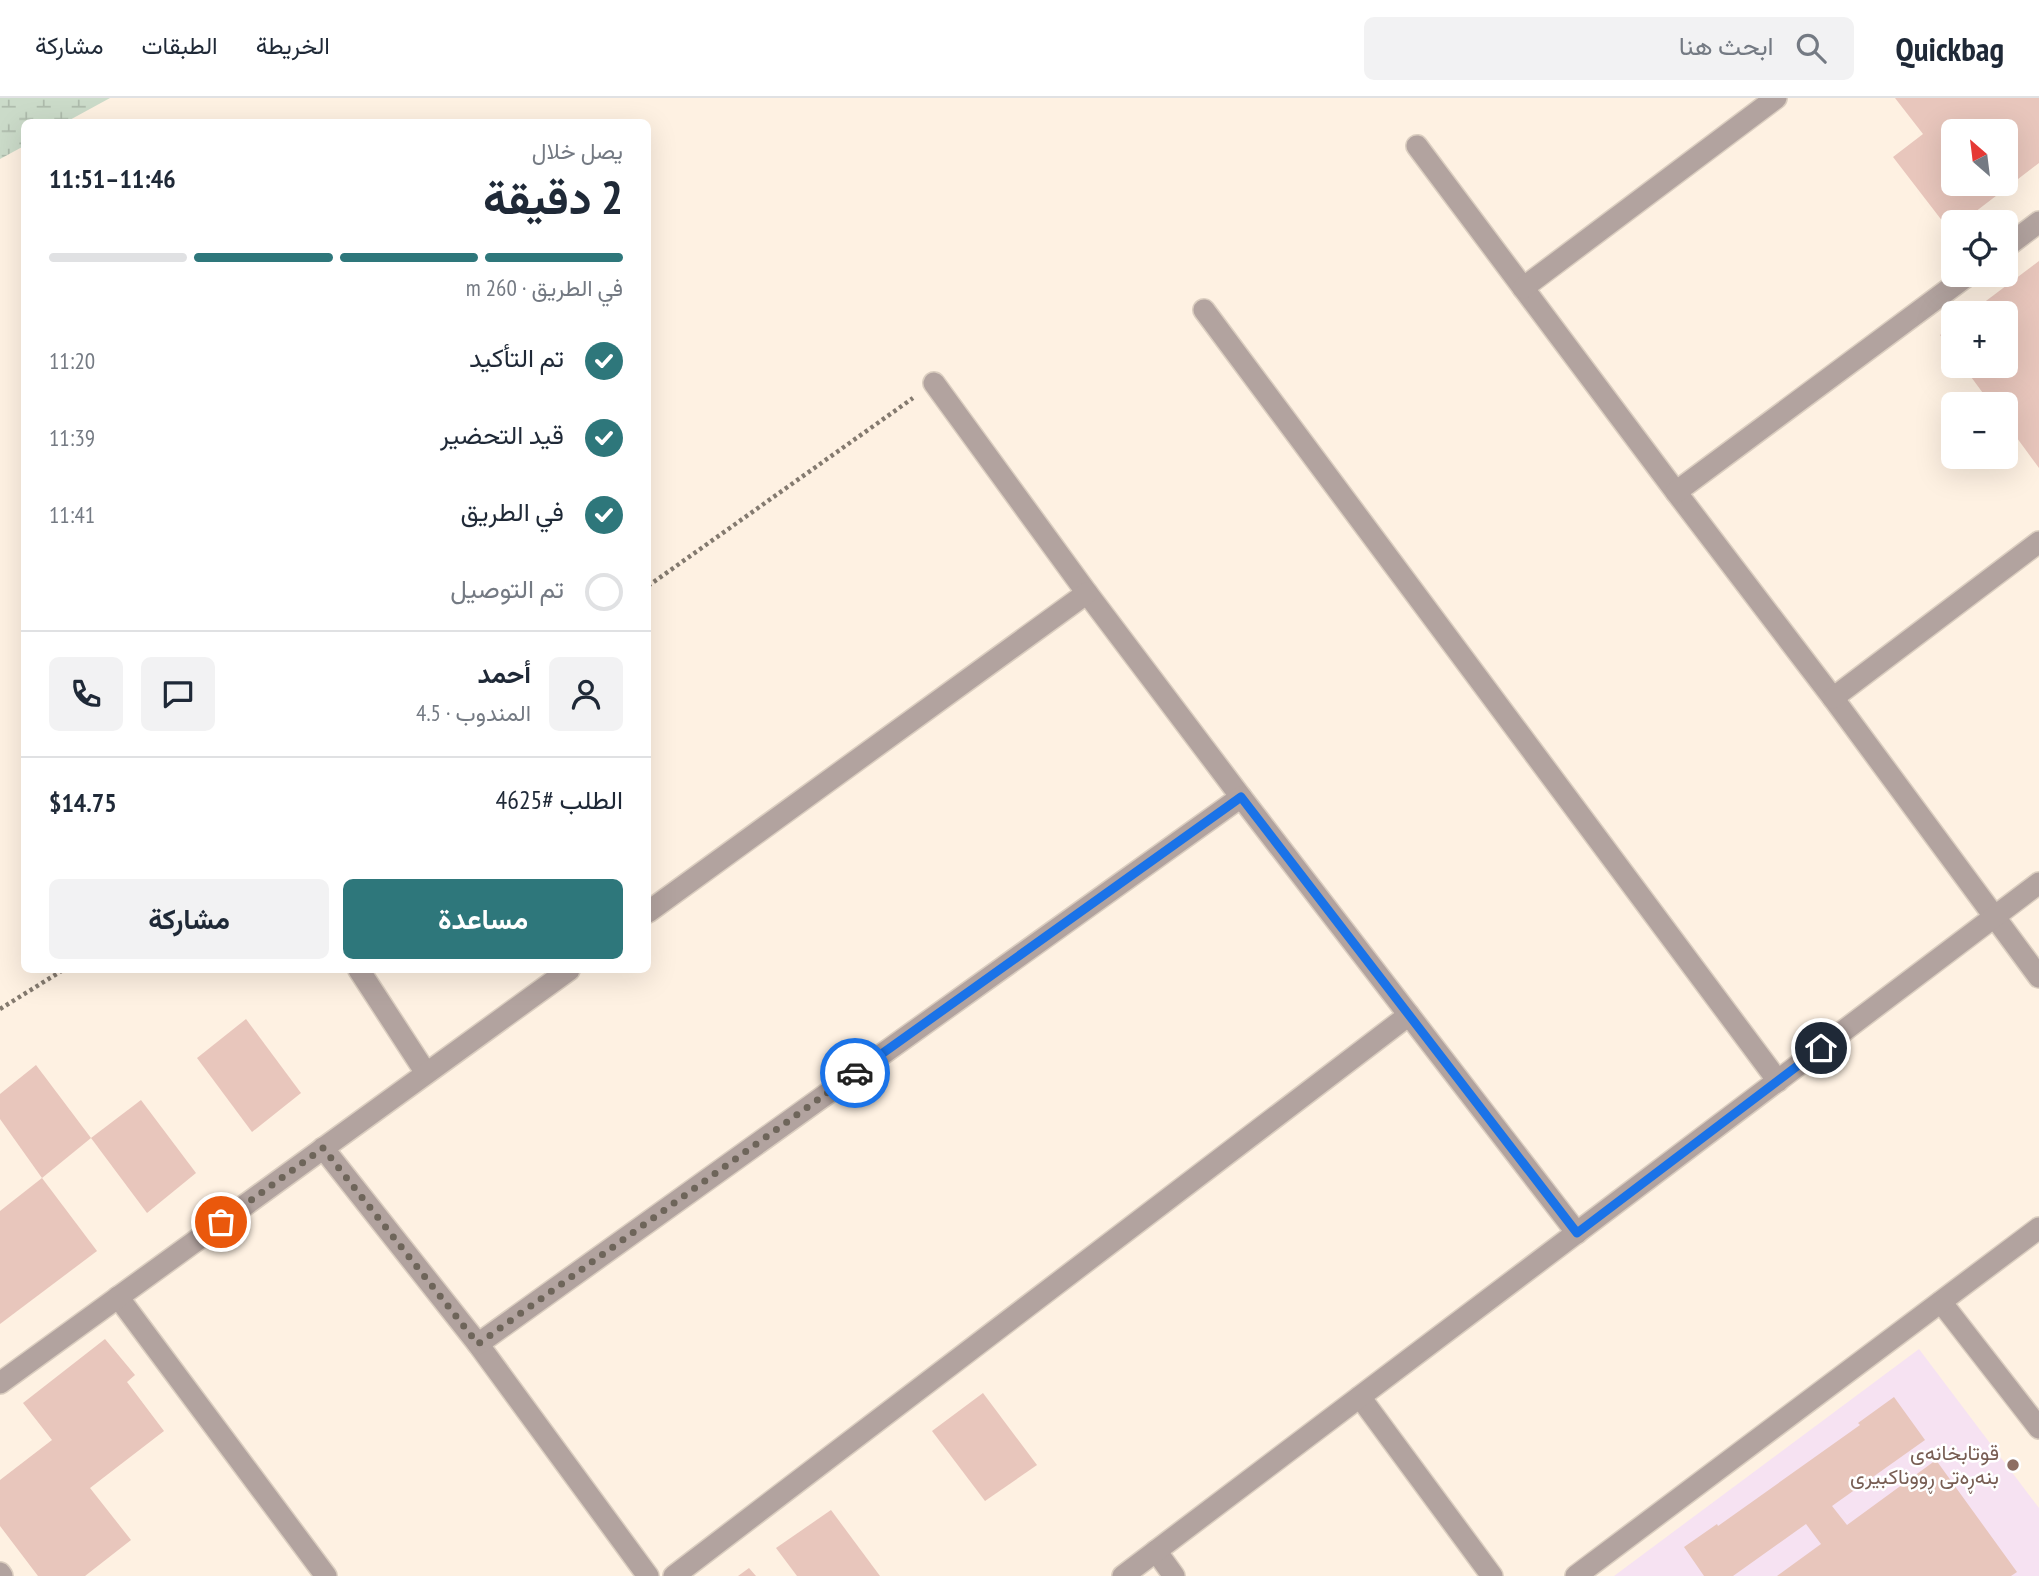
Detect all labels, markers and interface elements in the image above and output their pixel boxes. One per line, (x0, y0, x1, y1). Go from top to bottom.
search box (1364, 17, 1854, 80)
text: Quickbag (1896, 27, 2004, 70)
text: ابحث هنا (1679, 29, 1774, 62)
icon: search (1792, 29, 1830, 67)
text: مشاركة (35, 30, 103, 61)
text: الطبقات (141, 30, 218, 61)
text: الخريطة (256, 30, 330, 61)
north arrow (1941, 119, 2018, 196)
map controls (1941, 119, 2018, 469)
text: يصل خلال (532, 136, 623, 165)
text: 11:46–11:51 (49, 162, 176, 195)
text: 2 دقيقة (483, 167, 623, 227)
button: locate (1941, 210, 2018, 287)
text: في الطريق · 260 m (466, 273, 623, 302)
button: + (1941, 301, 2018, 378)
text: تم التأكيد (469, 341, 564, 374)
icon: check (585, 342, 623, 380)
text: 11:20 (49, 346, 95, 375)
button: − (1941, 392, 2018, 469)
text: قيد التحضير (440, 418, 564, 451)
icon: check (585, 419, 623, 457)
text: 11:39 (49, 423, 95, 452)
text: في الطريق (460, 495, 564, 528)
icon: check (585, 496, 623, 534)
text: 11:41 (49, 500, 95, 529)
text: تم التوصيل (450, 572, 564, 605)
button: phone (49, 657, 123, 731)
button: chat (141, 657, 215, 731)
text: أحمد (478, 657, 531, 690)
button: person (549, 657, 623, 731)
text: المندوب · 4.5 (416, 698, 531, 727)
text: الطلب #4625 (495, 783, 623, 816)
text: $14.75 (49, 786, 117, 819)
button: مشاركة (49, 879, 329, 959)
button: مساعدة (343, 879, 623, 959)
pin (1791, 1018, 1851, 1078)
icon: home (1802, 1029, 1840, 1067)
courier (820, 1038, 890, 1108)
icon: car (836, 1054, 874, 1092)
pin (191, 1192, 251, 1252)
icon: bag (202, 1203, 240, 1241)
place label: قوتابخانەی بنەڕەتی ڕووناکبیری (1850, 1439, 1999, 1494)
marker: قوتابخانەی بنەڕەتی ڕووناکبیری (2005, 1457, 2021, 1473)

